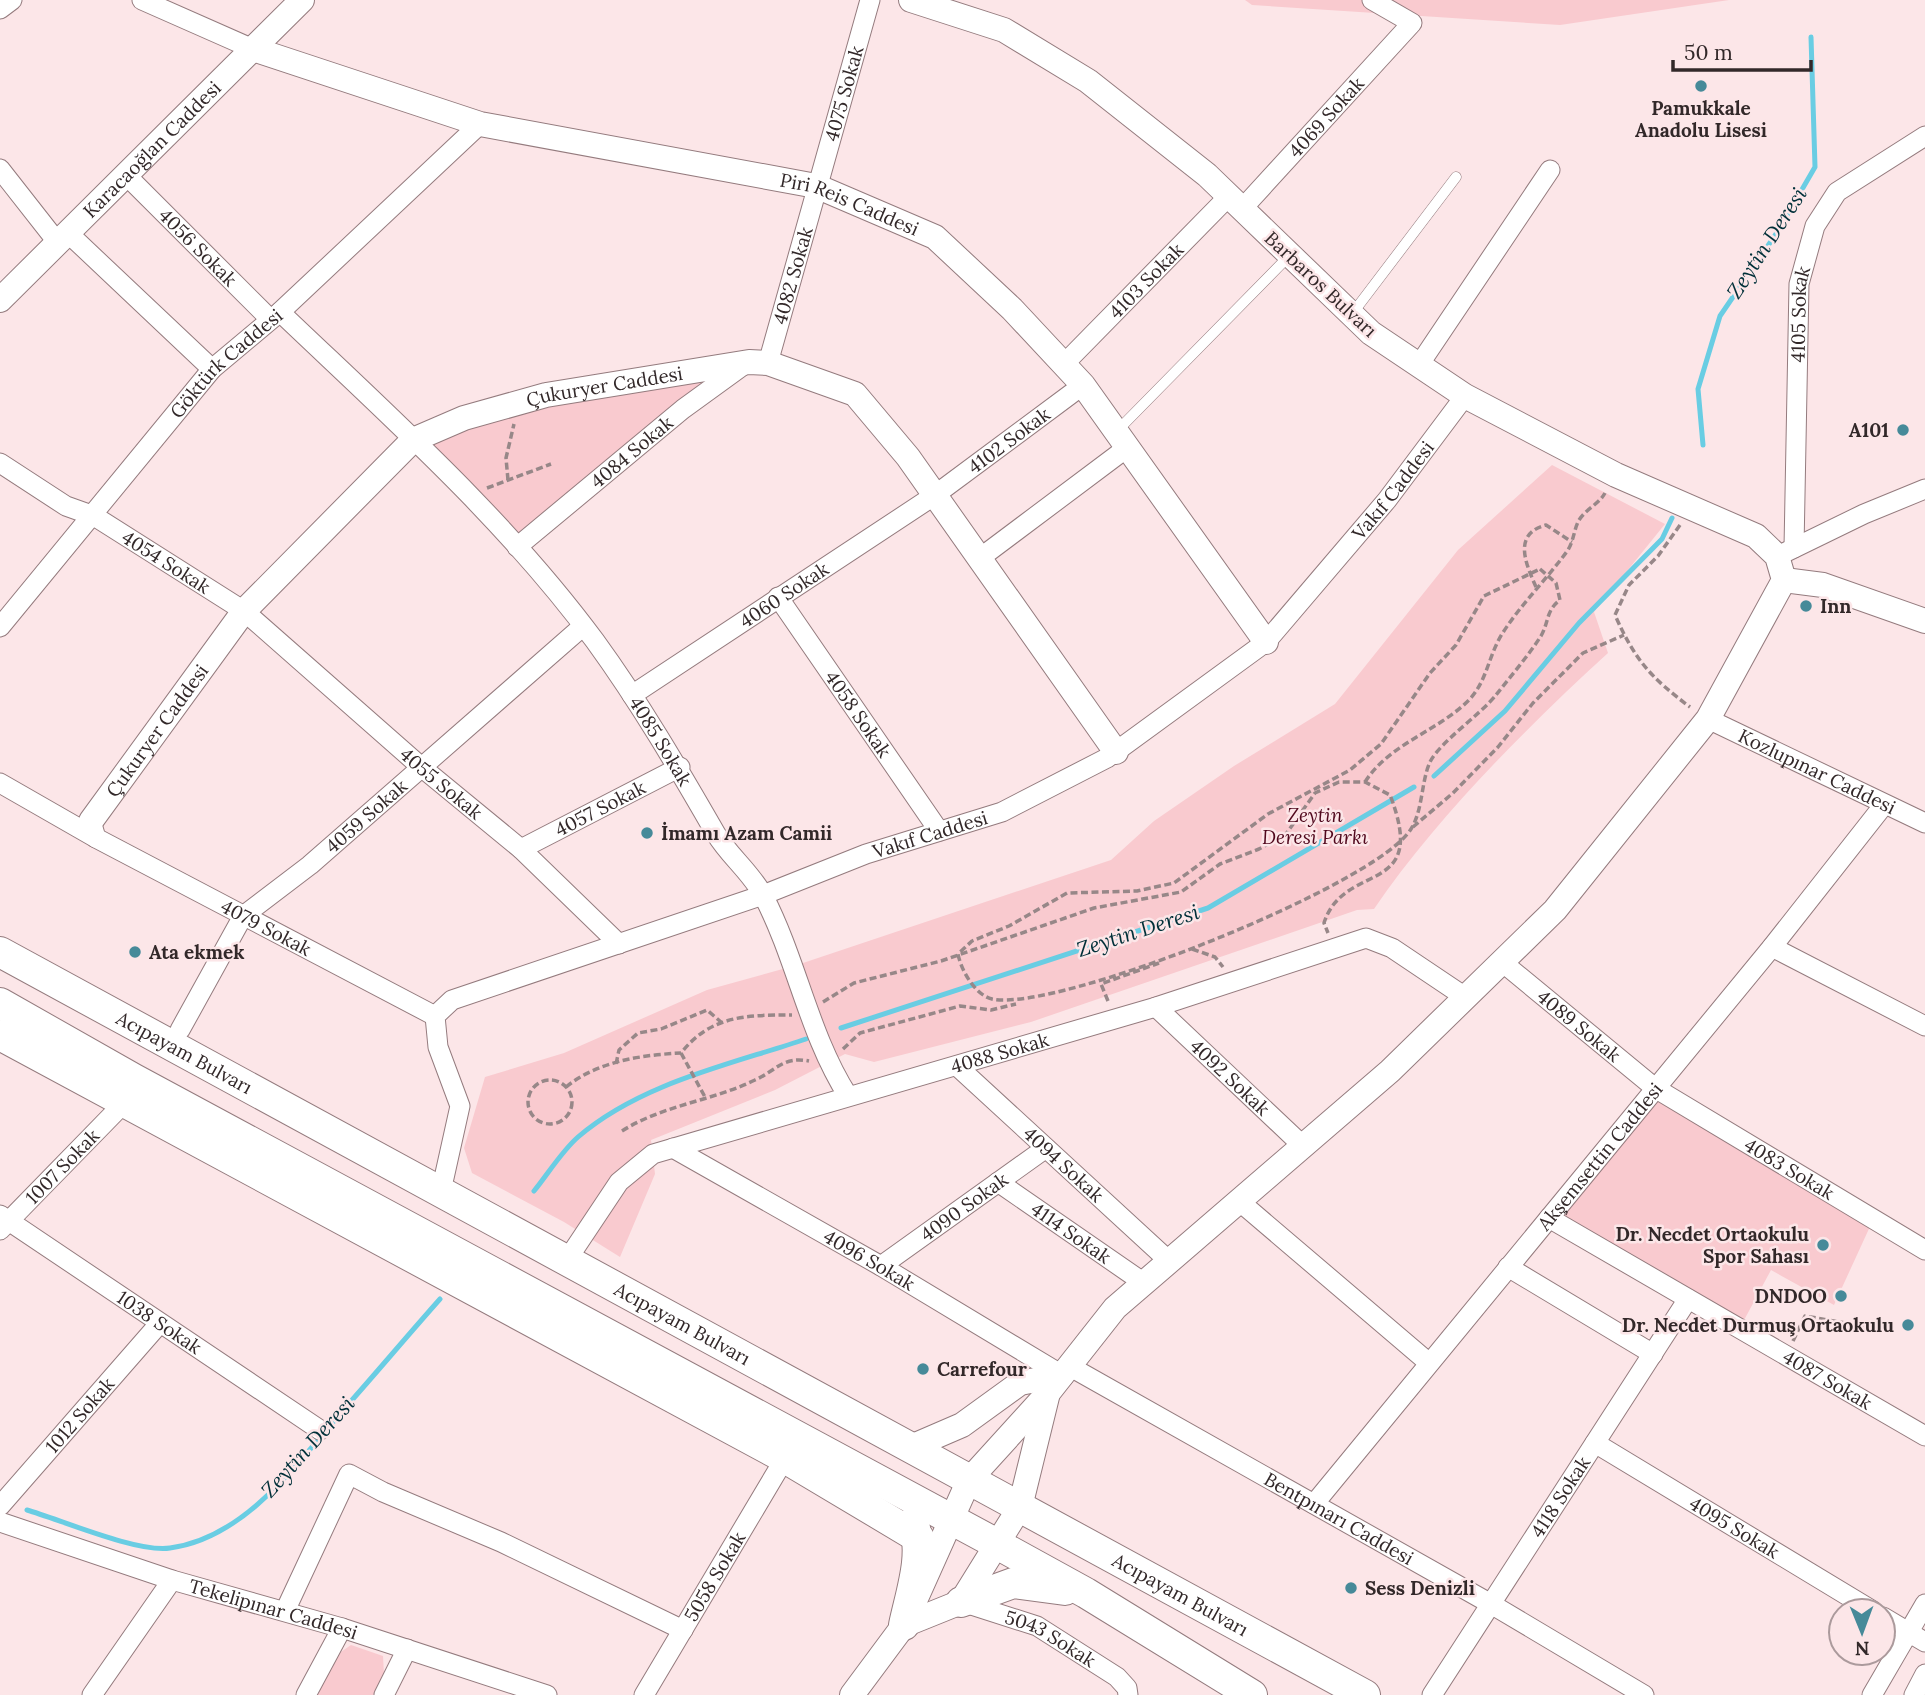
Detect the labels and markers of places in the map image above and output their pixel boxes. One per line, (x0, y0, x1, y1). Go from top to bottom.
marker: Pamukkale Anadolu Lisesi (1693, 78, 1709, 94)
place label: Pamukkale Anadolu Lisesi (1635, 96, 1767, 142)
place label: A101 (1849, 418, 1889, 442)
marker: A101 (1895, 422, 1911, 438)
place label: Inn (1820, 594, 1851, 618)
marker: Inn (1798, 598, 1814, 614)
place label: İmamı Azam Camii (661, 821, 832, 845)
marker: İmamı Azam Camii (639, 825, 655, 841)
place label: Ata ekmek (149, 940, 245, 964)
marker: Ata ekmek (127, 944, 143, 960)
place label: Dr. Necdet Ortaokulu Spor Sahası (1615, 1222, 1809, 1268)
marker: Dr. Necdet Ortaokulu Spor Sahası (1815, 1237, 1831, 1253)
place label: DNDOO (1755, 1284, 1827, 1308)
marker: DNDOO (1833, 1288, 1849, 1304)
place label: Dr. Necdet Durmuş Ortaokulu (1622, 1313, 1894, 1337)
marker: Dr. Necdet Durmuş Ortaokulu (1900, 1317, 1916, 1333)
place label: Carrefour (937, 1357, 1027, 1381)
marker: Carrefour (915, 1361, 931, 1377)
place label: Sess Denizli (1365, 1576, 1475, 1600)
marker: Sess Denizli (1343, 1580, 1359, 1596)

